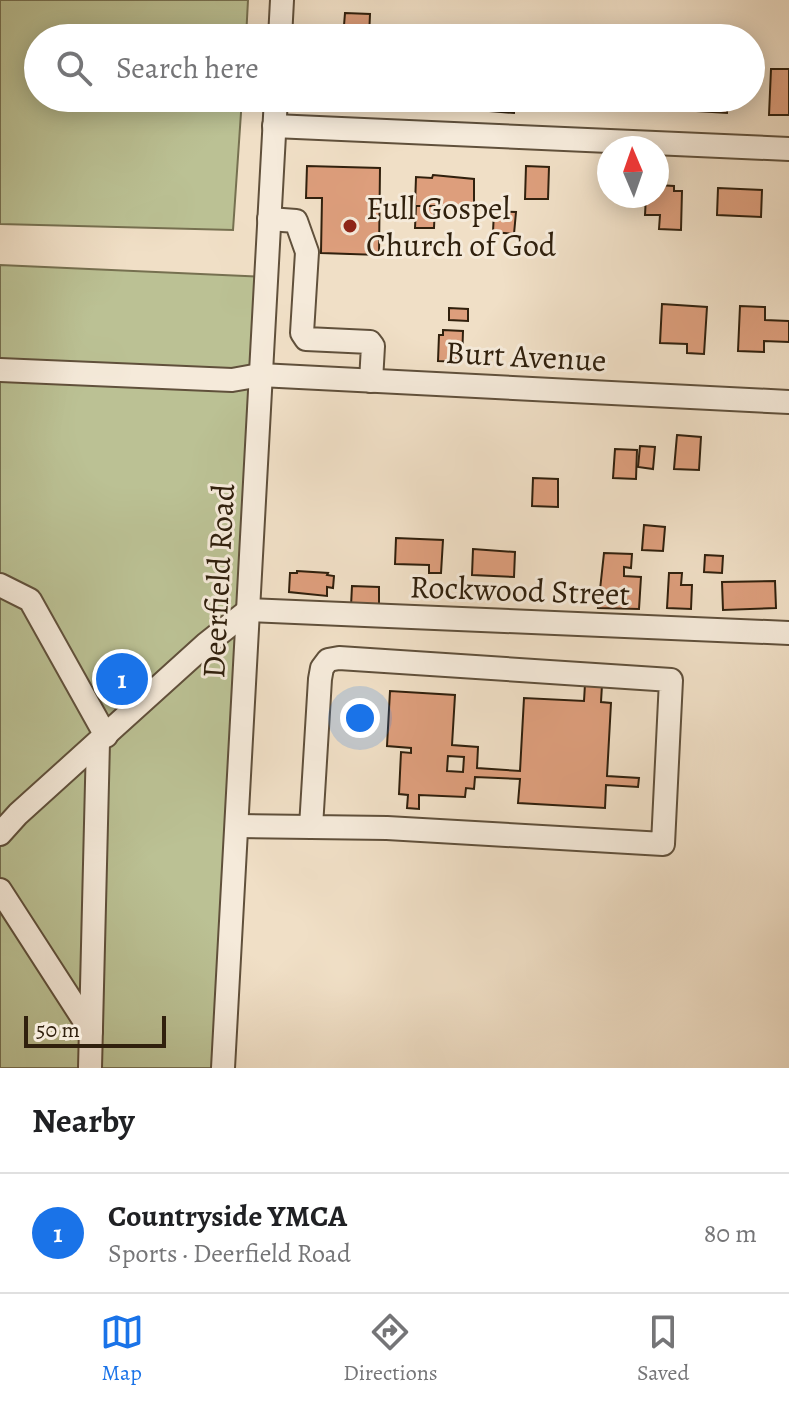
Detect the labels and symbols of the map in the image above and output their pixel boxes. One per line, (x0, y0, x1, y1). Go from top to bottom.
north arrow (597, 136, 669, 208)
place label: Full Gospel Church of God (366, 186, 557, 267)
marker: Full Gospel Church of God (341, 217, 359, 235)
street label: Burt Avenue (445, 330, 607, 382)
street label: Deerfield Road (191, 482, 245, 679)
street label: Rockwood Street (409, 564, 631, 616)
pin: 1 (96, 649, 148, 709)
your location (340, 698, 380, 738)
scale bar (24, 1012, 166, 1048)

